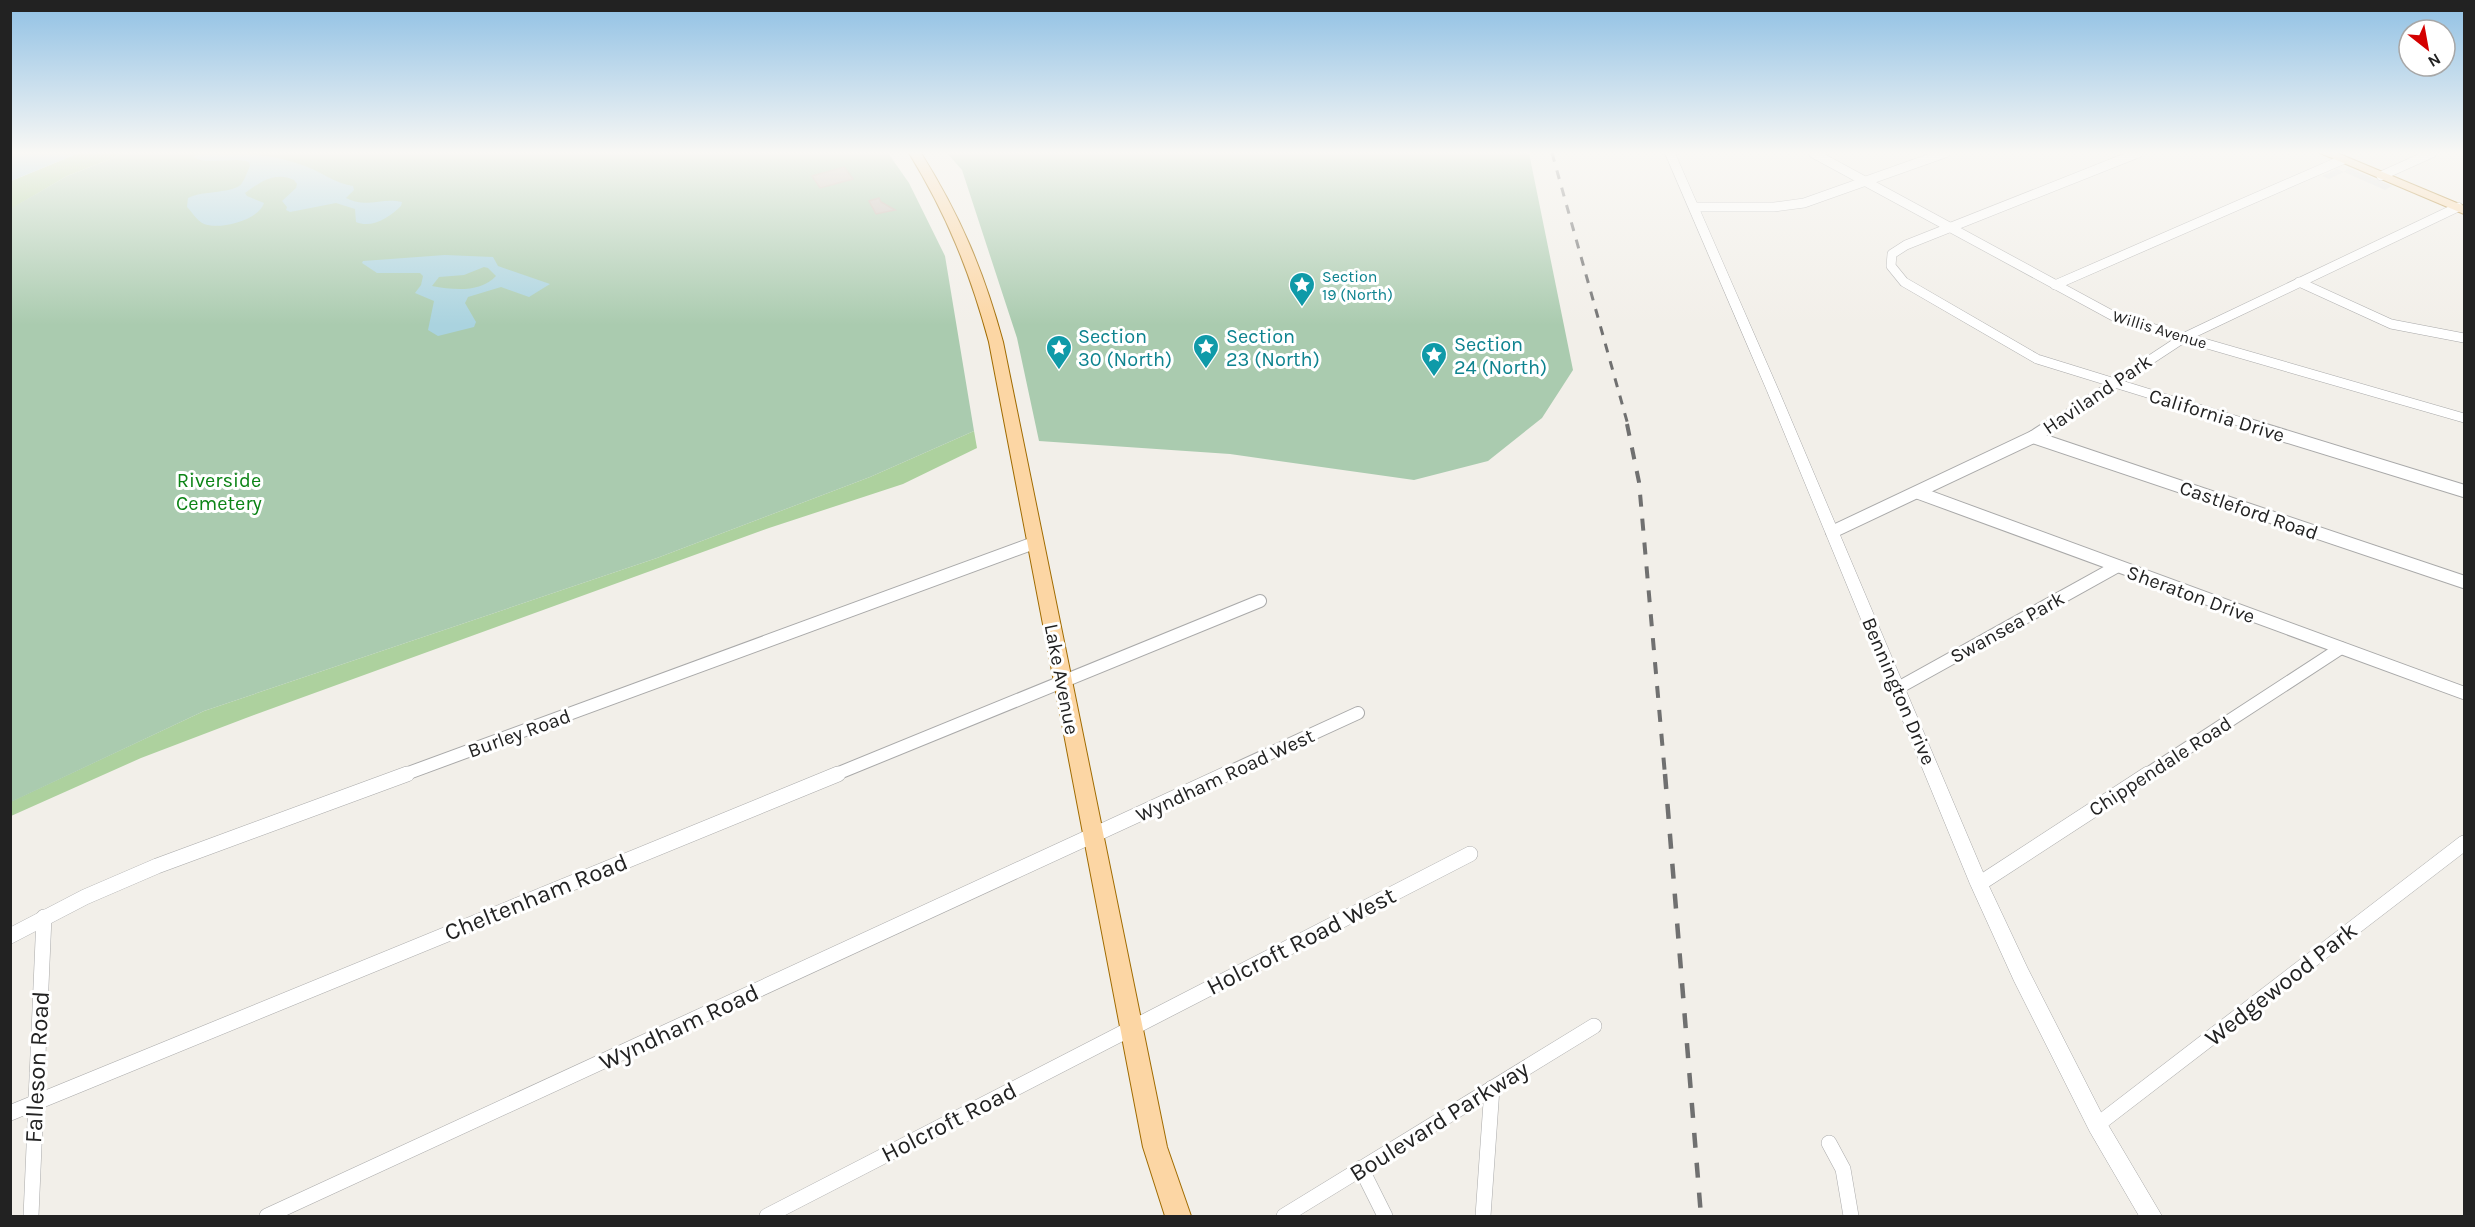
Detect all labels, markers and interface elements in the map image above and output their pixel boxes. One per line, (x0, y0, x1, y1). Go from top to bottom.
north arrow (2397, 18, 2457, 78)
text: N (2425, 49, 2444, 72)
place label: Section 19 (North) (1322, 267, 1393, 304)
place icon: Section 19 (North) (1287, 270, 1317, 308)
street label: Willis Avenue (2110, 306, 2209, 353)
place label: Section 30 (North) (1078, 325, 1172, 371)
place label: Section 23 (North) (1226, 325, 1320, 371)
place icon: Section 23 (North) (1191, 332, 1221, 370)
place icon: Section 30 (North) (1044, 333, 1074, 371)
place label: Section 24 (North) (1454, 333, 1547, 379)
place icon: Section 24 (North) (1419, 340, 1449, 378)
street label: Haviland Park (2039, 350, 2156, 439)
street label: California Drive (2146, 384, 2287, 447)
park label: Riverside Cemetery (176, 469, 262, 515)
street label: Castleford Road (2177, 476, 2321, 545)
street label: Sheraton Drive (2124, 561, 2258, 628)
street label: Swansea Park (1946, 587, 2068, 668)
street label: Bennington Drive (1857, 614, 1940, 768)
street label: Lake Avenue (1039, 622, 1084, 736)
street label: Burley Road (465, 704, 574, 763)
street label: Chippendale Road (2085, 712, 2236, 821)
street label: Wyndham Road West (1132, 724, 1318, 827)
street label: Cheltenham Road (440, 847, 632, 947)
street label: Holcroft Road West (1202, 881, 1400, 1001)
street label: Wedgewood Park (2199, 916, 2363, 1052)
street label: Wyndham Road (595, 978, 763, 1076)
street label: Falleson Road (19, 990, 55, 1144)
street label: Boulevard Parkway (1344, 1055, 1534, 1187)
street label: Holcroft Road (877, 1076, 1021, 1168)

